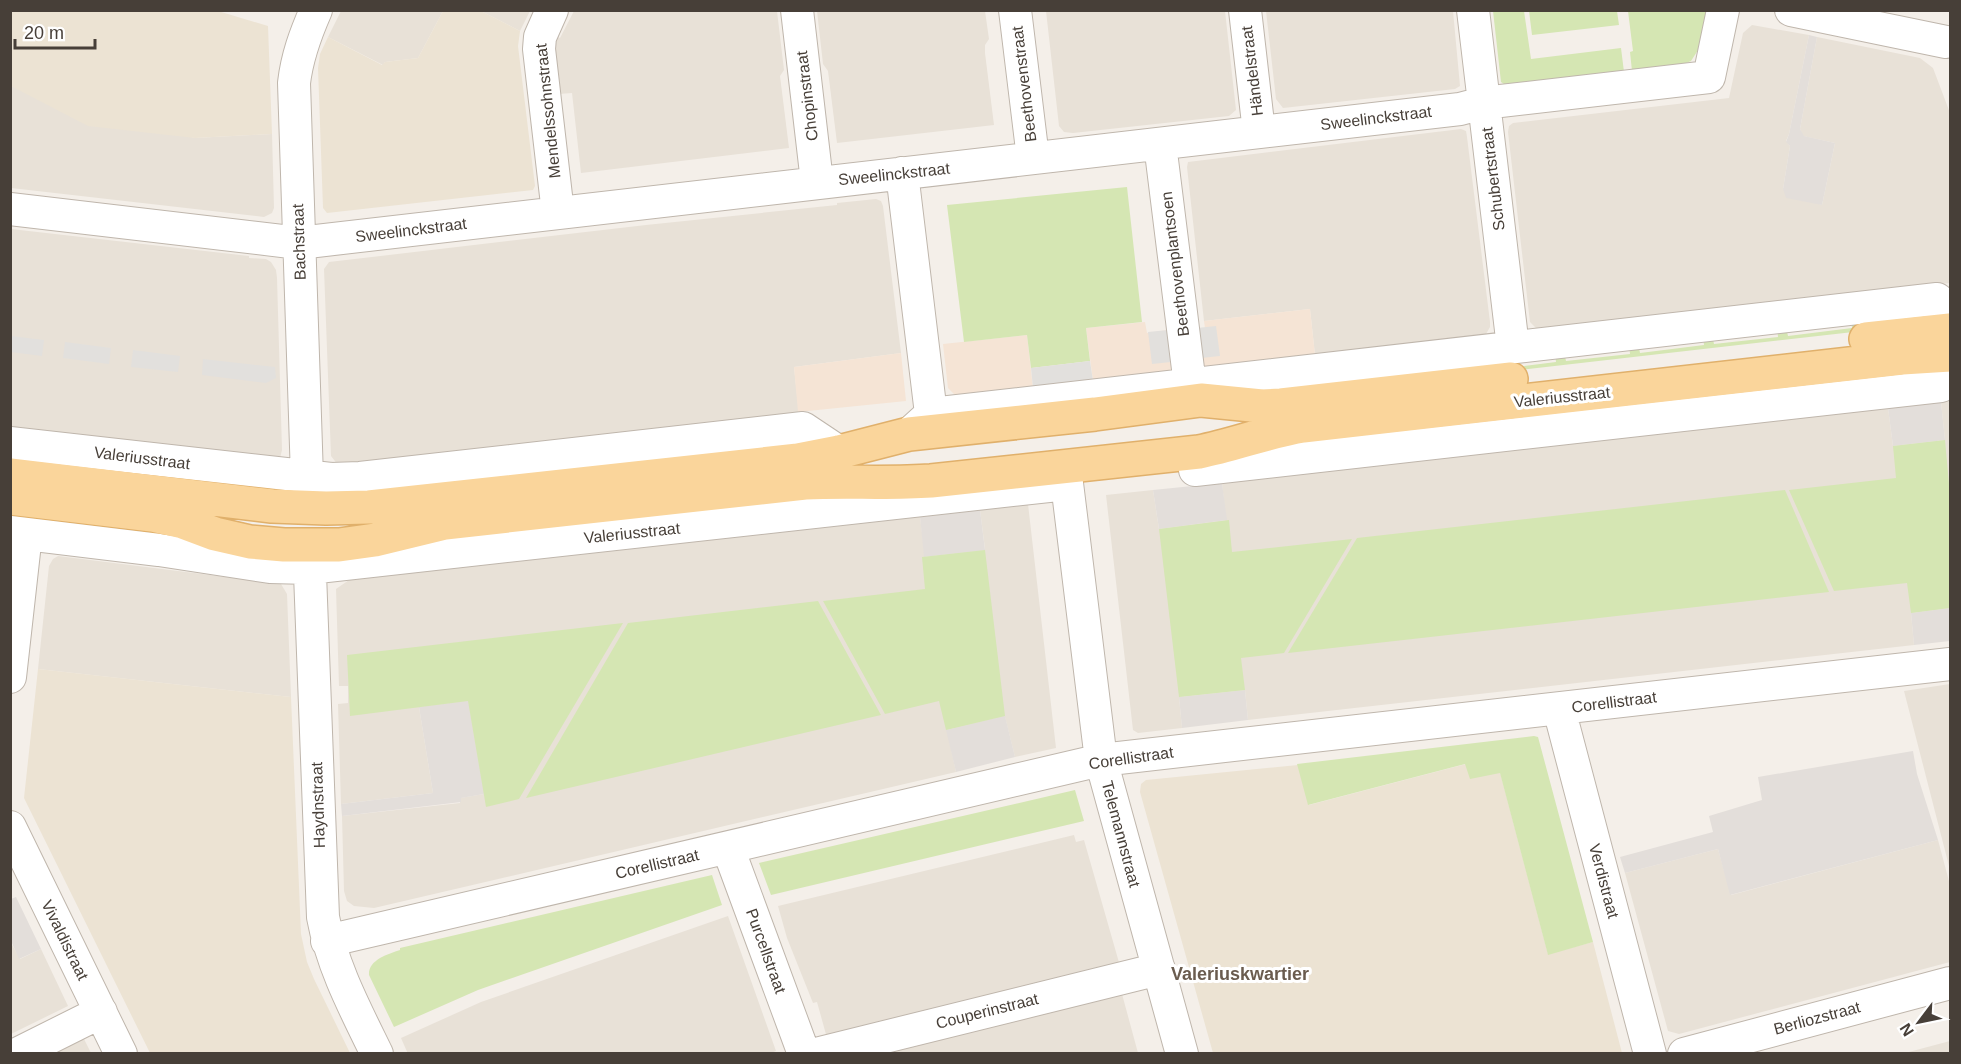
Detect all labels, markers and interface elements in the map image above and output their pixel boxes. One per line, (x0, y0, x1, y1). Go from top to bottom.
scale bar (15, 12, 94, 50)
text: 20 m (24, 23, 64, 43)
street label: Händelstraat (1238, 24, 1266, 117)
street label: Beethovenstraat (1008, 25, 1040, 143)
street label: Mendelssohnstraat (532, 42, 564, 179)
street label: Chopinstraat (793, 49, 821, 142)
street label: Sweelinckstraat (1319, 103, 1433, 133)
street label: Schubertstraat (1478, 126, 1508, 232)
street label: Sweelinckstraat (837, 160, 951, 188)
street label: Beethovenplantsoen (1158, 191, 1192, 337)
street label: Bachstraat (289, 203, 309, 281)
street label: Sweelinckstraat (354, 215, 468, 245)
street label: Valeriusstraat (1513, 383, 1611, 411)
street label: Valeriusstraat (93, 444, 192, 472)
street label: Valeriusstraat (583, 519, 681, 547)
street label: Corellistraat (1571, 688, 1658, 716)
street label: Corellistraat (1088, 744, 1175, 772)
street label: Haydnstraat (308, 761, 328, 848)
street label: Telemannstraat (1099, 779, 1144, 890)
street label: Verdistraat (1586, 842, 1622, 921)
street label: Corellistraat (614, 846, 701, 882)
street label: Vivaldistraat (38, 897, 92, 983)
street label: Purcellstraat (743, 906, 789, 996)
district label: Valeriuskwartier (1171, 964, 1309, 984)
street label: Couperinstraat (934, 990, 1041, 1032)
north arrow (1889, 992, 1949, 1052)
street label: Berliozstraat (1772, 998, 1863, 1038)
text: N (1896, 1020, 1917, 1039)

